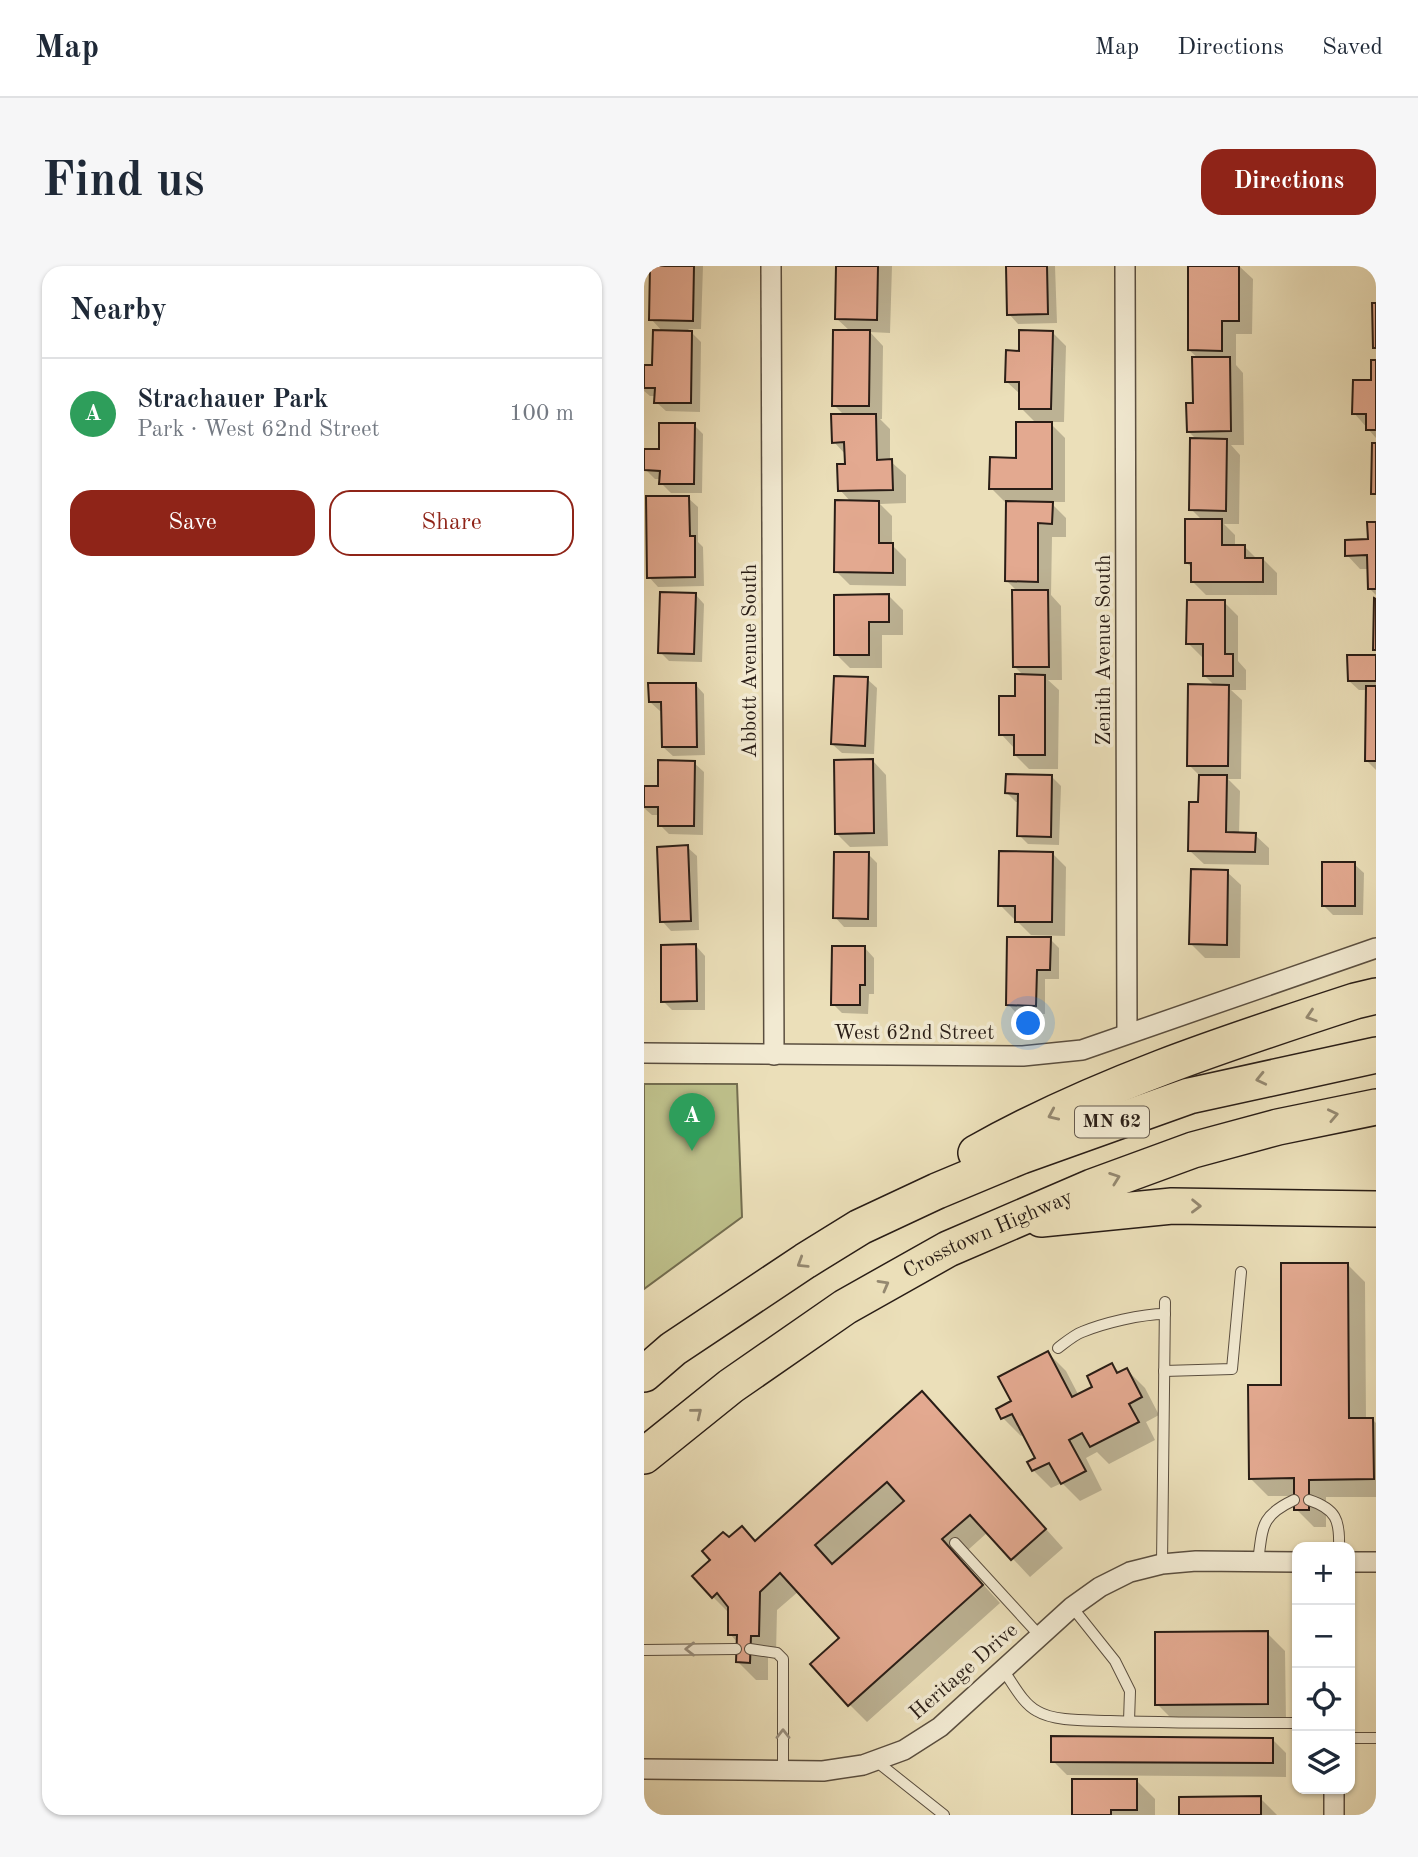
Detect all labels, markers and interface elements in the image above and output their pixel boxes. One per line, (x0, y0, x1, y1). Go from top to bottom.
text: Map (35, 32, 99, 65)
text: Map (1095, 36, 1139, 60)
text: Directions (1177, 36, 1284, 60)
text: Saved (1322, 36, 1383, 60)
button: Directions (1201, 149, 1376, 215)
text: Find us (42, 158, 205, 207)
text: Nearby (70, 296, 167, 326)
text: Strachauer Park (137, 387, 328, 413)
text: A (84, 402, 102, 425)
text: 100 m (509, 402, 574, 425)
text: Park · West 62nd Street (137, 418, 380, 441)
button: Save (70, 490, 315, 556)
button: Share (329, 490, 574, 556)
street label: Zenith Avenue South (1094, 554, 1115, 746)
street label: Abbott Avenue South (740, 564, 761, 758)
your location (1011, 1006, 1045, 1040)
one-way arrow (1305, 1007, 1317, 1022)
street label: West 62nd Street (834, 1023, 994, 1044)
one-way arrow (1255, 1071, 1267, 1086)
pin: A (669, 1093, 715, 1151)
one-way arrow (1048, 1107, 1060, 1121)
road number: MN 62 (1075, 1107, 1149, 1138)
one-way arrow (1327, 1109, 1339, 1124)
one-way arrow (1108, 1172, 1120, 1186)
street label: Crosstown Highway (900, 1186, 1076, 1283)
one-way arrow (1191, 1199, 1202, 1214)
one-way arrow (797, 1254, 810, 1267)
one-way arrow (877, 1280, 890, 1293)
one-way arrow (690, 1409, 702, 1422)
map controls (1292, 1542, 1355, 1794)
button: + (1292, 1542, 1355, 1605)
button: − (1292, 1605, 1355, 1668)
street label: Heritage Drive (906, 1620, 1022, 1724)
one-way arrow (684, 1642, 695, 1657)
button: locate (1292, 1668, 1355, 1731)
one-way arrow (775, 1728, 791, 1739)
button: layers (1292, 1731, 1355, 1794)

